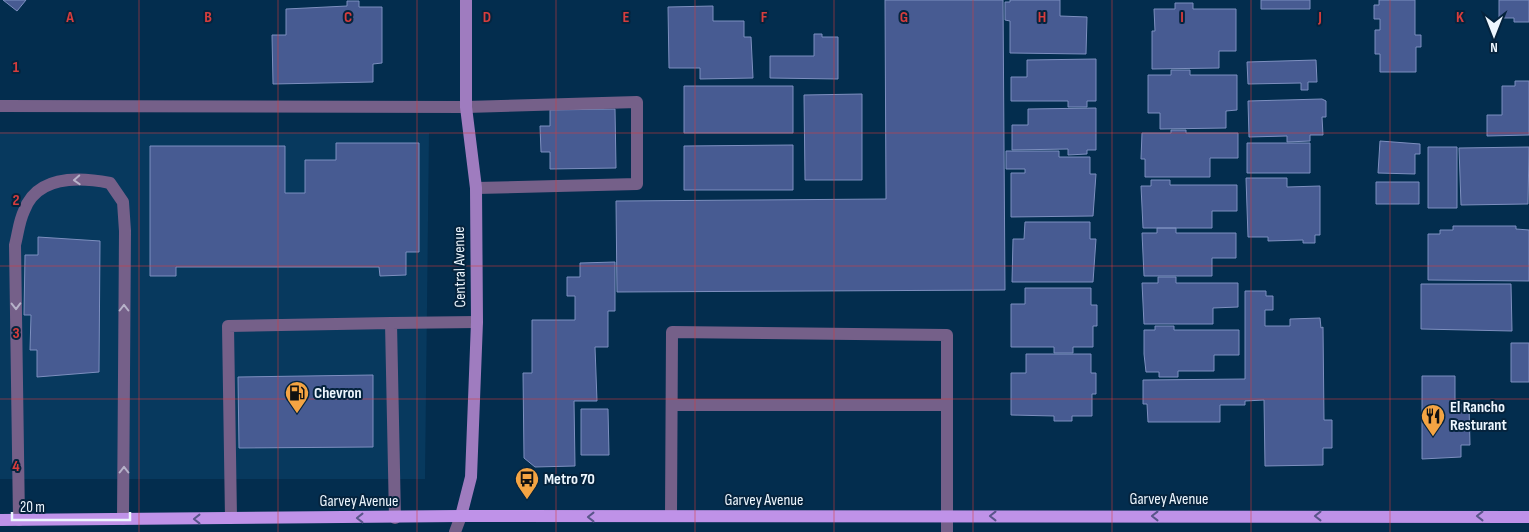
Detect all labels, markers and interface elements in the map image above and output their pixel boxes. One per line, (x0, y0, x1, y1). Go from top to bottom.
text: A (65, 8, 74, 27)
text: B (204, 8, 212, 27)
text: C (344, 8, 352, 27)
text: D (483, 8, 491, 27)
text: E (623, 8, 630, 27)
text: F (761, 8, 768, 27)
text: G (900, 8, 908, 27)
text: H (1038, 8, 1046, 27)
text: I (1180, 8, 1184, 27)
text: J (1317, 8, 1322, 27)
text: K (1456, 8, 1464, 27)
north arrow (1469, 10, 1519, 60)
text: N (1490, 39, 1498, 56)
text: 1 (13, 58, 20, 77)
one-way arrow (72, 174, 80, 185)
text: 2 (12, 191, 20, 210)
street label: Central Avenue (450, 226, 470, 308)
one-way arrow (11, 302, 21, 310)
one-way arrow (119, 303, 130, 311)
text: 3 (12, 324, 20, 343)
fuel station icon: Chevron (284, 380, 310, 414)
place label: Chevron (314, 384, 362, 403)
place label: El Rancho Resturant (1450, 398, 1507, 435)
restaurant icon: El Rancho Resturant (1420, 403, 1446, 437)
text: 4 (12, 457, 20, 476)
one-way arrow (118, 466, 129, 474)
bus stop icon: Metro 70 (514, 466, 540, 500)
place label: Metro 70 (544, 470, 595, 489)
scale bar (12, 490, 130, 522)
street label: Garvey Avenue (1129, 490, 1209, 509)
street label: Garvey Avenue (724, 491, 804, 510)
street label: Garvey Avenue (319, 492, 399, 511)
text: 20 m (20, 498, 45, 517)
one-way arrow (989, 511, 996, 521)
one-way arrow (1151, 511, 1159, 521)
one-way arrow (1314, 511, 1322, 521)
one-way arrow (1476, 511, 1484, 521)
one-way arrow (586, 512, 594, 522)
one-way arrow (193, 513, 201, 524)
one-way arrow (355, 513, 363, 523)

